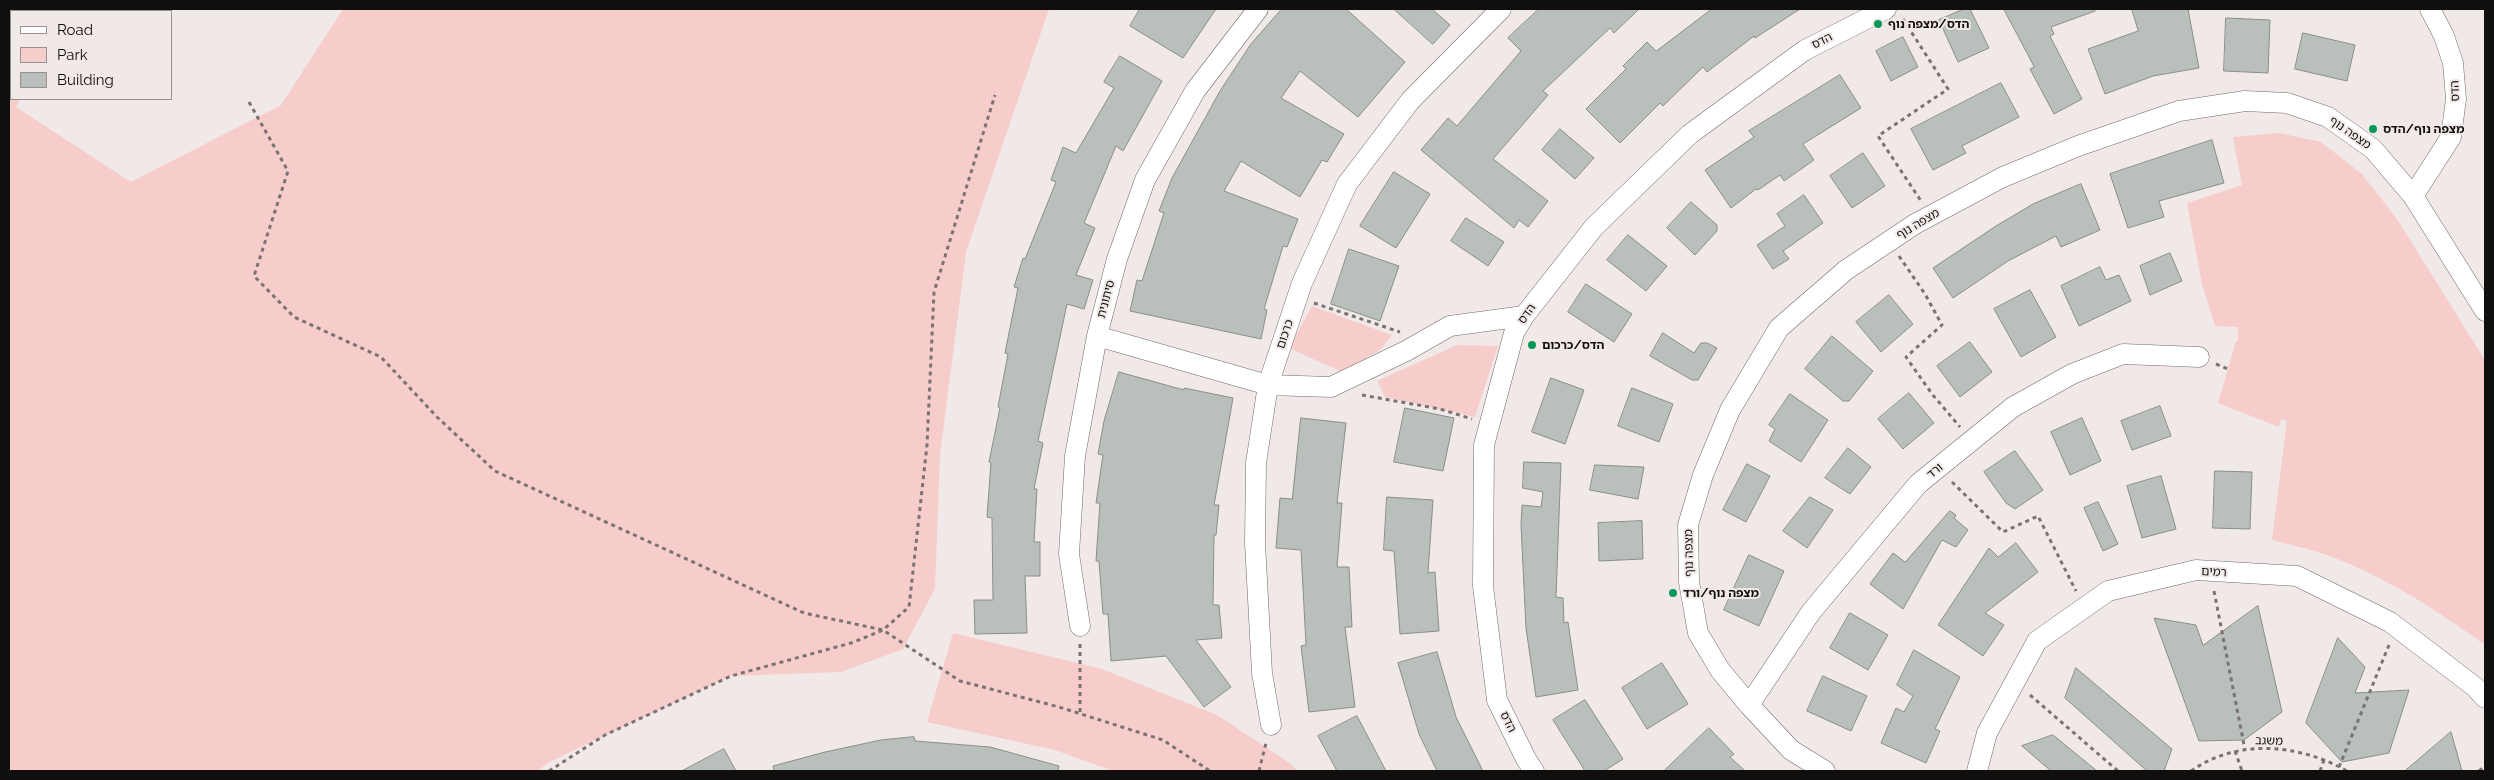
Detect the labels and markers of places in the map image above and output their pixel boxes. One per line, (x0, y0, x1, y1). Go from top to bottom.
place label: הדס/מצפה נוף (1888, 17, 1969, 31)
marker: הדס/מצפה נוף (1872, 18, 1884, 30)
place label: מצפה נוף/הדס (2383, 122, 2464, 136)
marker: מצפה נוף/הדס (2367, 123, 2379, 135)
place label: הדס/כרכום (1542, 338, 1604, 352)
marker: הדס/כרכום (1526, 339, 1538, 351)
place label: מצפה נוף/ורד (1683, 586, 1759, 600)
marker: מצפה נוף/ורד (1667, 587, 1679, 599)

